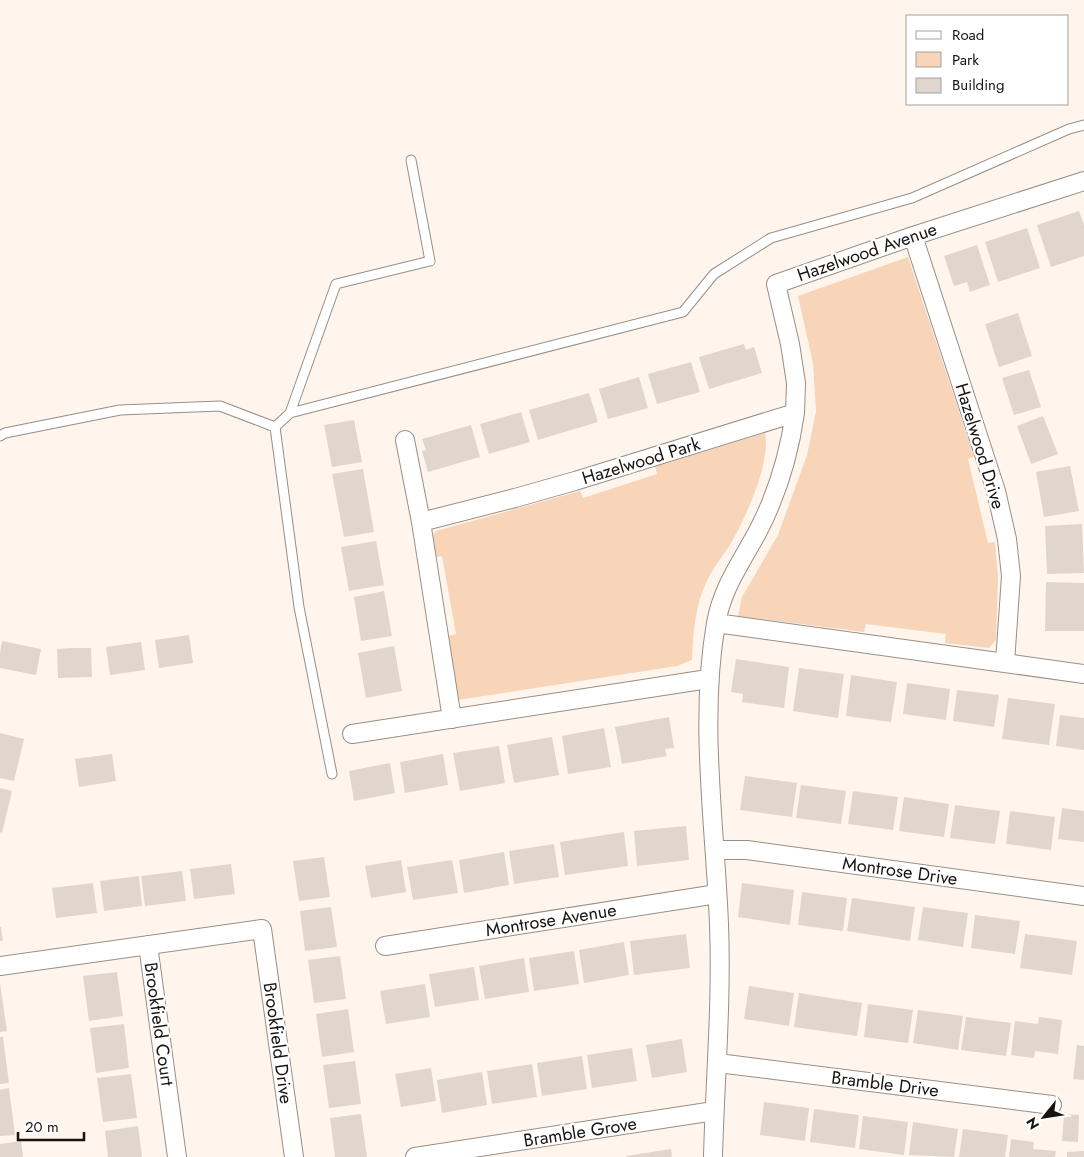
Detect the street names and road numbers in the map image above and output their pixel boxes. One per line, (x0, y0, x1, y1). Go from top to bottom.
street label: Hazelwood Avenue (794, 216, 940, 288)
street label: Hazelwood Drive (949, 380, 1011, 512)
street label: Hazelwood Park (579, 431, 703, 491)
street label: Montrose Drive (841, 850, 959, 892)
street label: Montrose Avenue (484, 897, 618, 943)
street label: Brookfield Court (137, 961, 181, 1088)
street label: Brookfield Drive (257, 981, 299, 1105)
street label: Bramble Drive (830, 1065, 940, 1103)
street label: Bramble Grove (522, 1110, 638, 1154)

